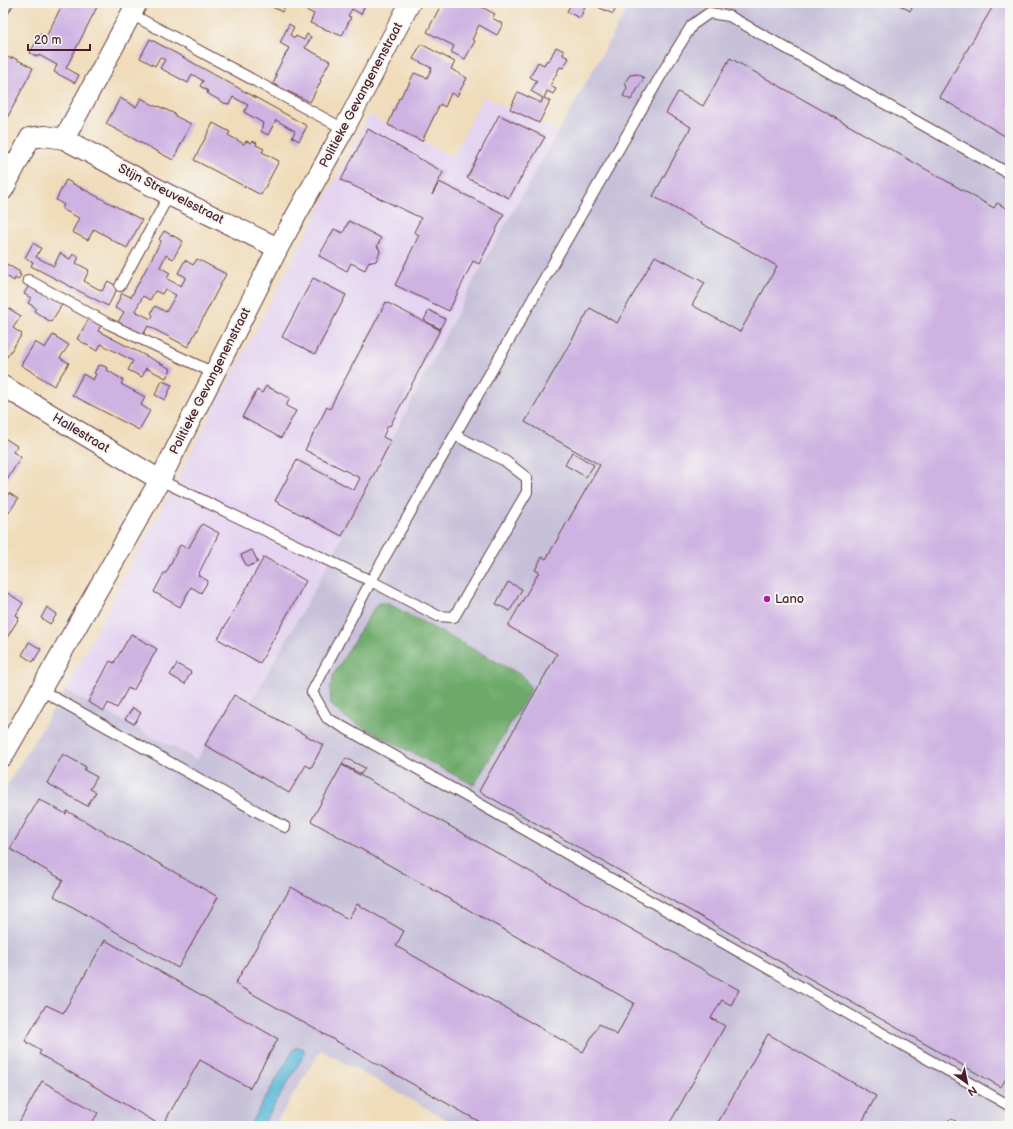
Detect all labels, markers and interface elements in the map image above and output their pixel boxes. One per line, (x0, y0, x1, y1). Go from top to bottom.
street label: Politieke Gevangenenstraat (316, 20, 406, 170)
scale bar (28, 26, 90, 52)
text: 20 m (34, 33, 61, 48)
street label: Stijn Streuvelsstraat (115, 160, 227, 228)
street label: Politieke Gevangenenstraat (166, 305, 254, 457)
street label: Hallestraat (50, 410, 112, 456)
place label: Lano (775, 591, 804, 607)
marker: Lano (762, 594, 772, 604)
north arrow (947, 1063, 987, 1103)
text: N (965, 1083, 979, 1099)

